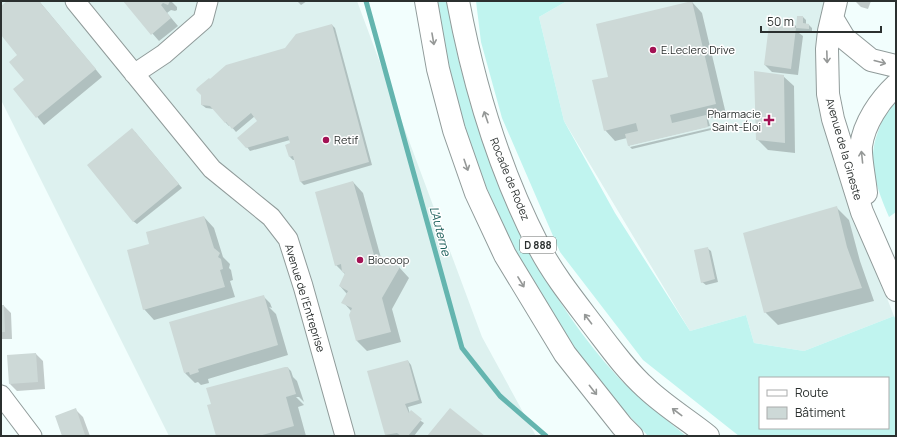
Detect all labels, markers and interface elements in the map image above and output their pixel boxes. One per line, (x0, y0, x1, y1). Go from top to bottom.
scale bar (761, 8, 881, 34)
text: 50 m (767, 13, 794, 30)
one-way arrow (429, 33, 437, 46)
place label: E.Leclerc Drive (661, 42, 735, 57)
marker: E.Leclerc Drive (648, 45, 658, 55)
one-way arrow (823, 50, 831, 63)
one-way arrow (873, 59, 886, 66)
street label: Avenue de la Gineste (823, 96, 866, 202)
place label: Pharmacie Saint-Éloi (707, 106, 762, 134)
one-way arrow (482, 110, 489, 123)
marker: Pharmacie Saint-Éloi (764, 115, 774, 125)
place label: Retif (334, 132, 358, 147)
marker: Retif (321, 135, 331, 145)
street label: Rocade de Rodez (487, 135, 534, 223)
one-way arrow (859, 151, 866, 164)
one-way arrow (463, 158, 470, 171)
water label: L'Auterne (426, 204, 455, 258)
road number: D 888 (520, 237, 556, 253)
street label: Avenue de l'Entreprise (282, 242, 329, 354)
place label: Biocoop (368, 252, 410, 267)
marker: Biocoop (355, 255, 365, 265)
one-way arrow (518, 276, 526, 288)
one-way arrow (584, 314, 592, 325)
legend (759, 377, 889, 429)
text: Route (795, 384, 828, 401)
one-way arrow (589, 385, 598, 396)
text: Bâtiment (795, 404, 846, 421)
one-way arrow (672, 408, 683, 417)

